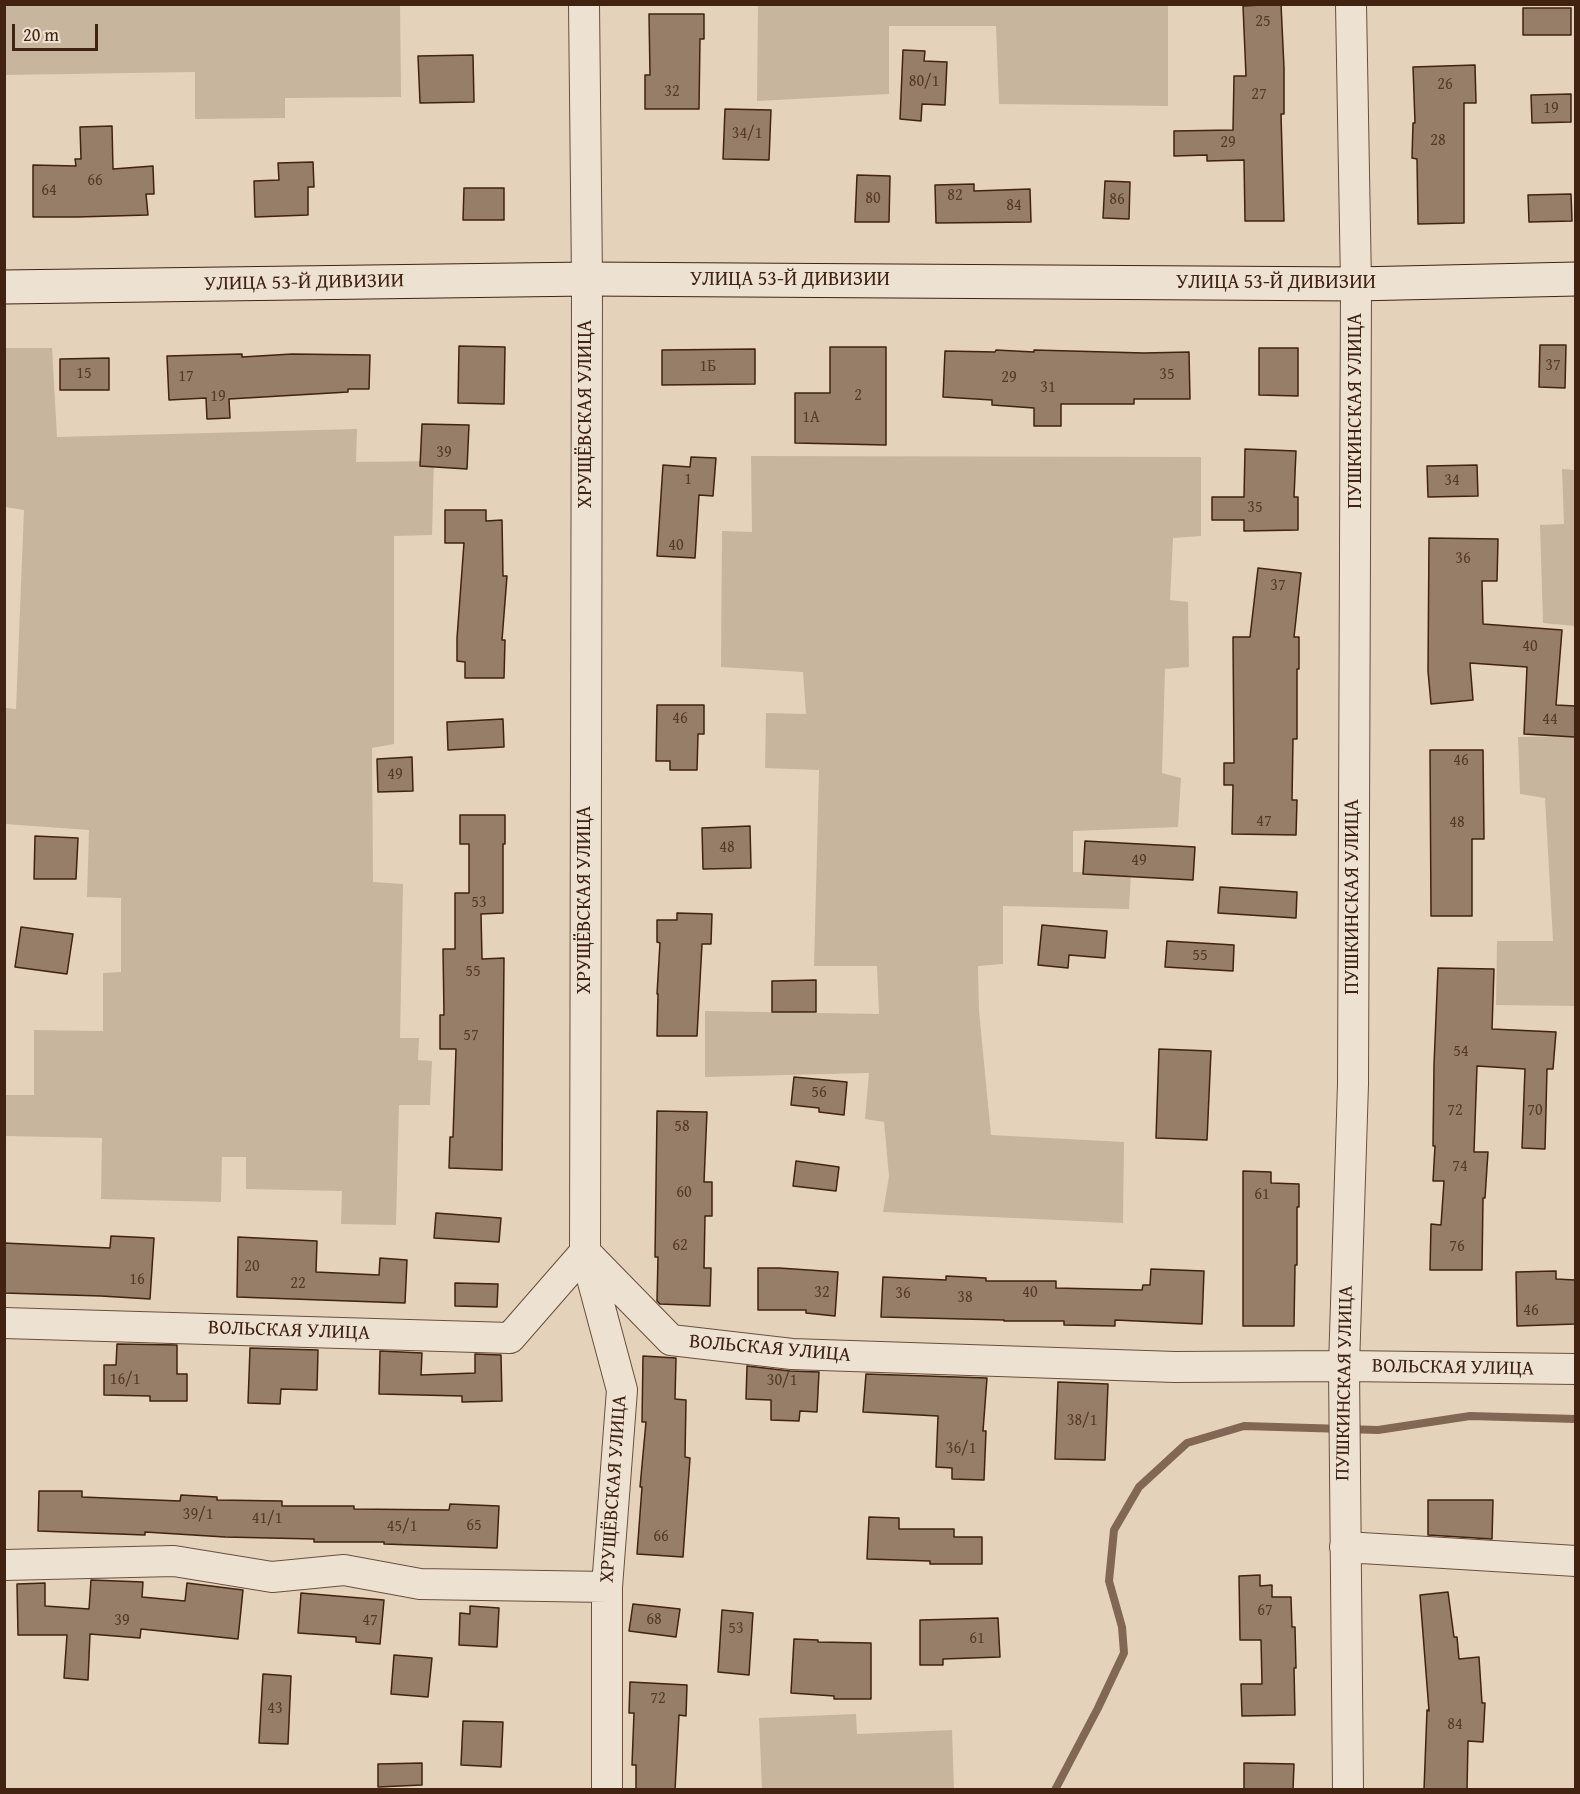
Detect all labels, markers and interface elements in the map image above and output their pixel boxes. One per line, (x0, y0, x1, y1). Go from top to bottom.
scale bar (15, 12, 100, 50)
house number: 25 (1255, 12, 1271, 32)
text: 20 m (23, 21, 59, 48)
house number: 80/1 (909, 72, 939, 92)
house number: 26 (1437, 75, 1453, 95)
house number: 32 (664, 82, 680, 102)
house number: 27 (1251, 85, 1267, 105)
house number: 19 (1543, 99, 1559, 119)
house number: 34/1 (732, 124, 762, 144)
house number: 28 (1430, 131, 1446, 151)
house number: 29 (1220, 133, 1236, 153)
house number: 66 (87, 171, 103, 191)
house number: 64 (41, 181, 57, 201)
house number: 82 (947, 186, 963, 206)
house number: 80 (865, 189, 881, 209)
house number: 86 (1109, 190, 1125, 210)
house number: 84 (1006, 196, 1022, 216)
street label: УЛИЦА 53-Й ДИВИЗИИ (690, 268, 890, 292)
street label: УЛИЦА 53-Й ДИВИЗИИ (204, 269, 404, 297)
street label: УЛИЦА 53-Й ДИВИЗИИ (1176, 271, 1376, 295)
street label: ПУШКИНСКАЯ УЛИЦА (1344, 313, 1368, 509)
street label: ХРУЩЁВСКАЯ УЛИЦА (574, 320, 598, 508)
house number: 37 (1545, 356, 1561, 376)
house number: 1Б (700, 357, 716, 377)
house number: 15 (76, 364, 92, 384)
house number: 35 (1159, 365, 1175, 385)
house number: 17 (178, 367, 194, 387)
house number: 29 (1001, 368, 1017, 388)
house number: 31 (1040, 378, 1056, 398)
house number: 2 (854, 386, 862, 406)
house number: 19 (210, 387, 226, 407)
house number: 1А (802, 408, 820, 428)
house number: 39 (436, 443, 452, 463)
house number: 1 (684, 470, 692, 490)
house number: 34 (1444, 471, 1460, 491)
house number: 35 (1247, 498, 1263, 518)
house number: 40 (668, 536, 684, 556)
house number: 36 (1455, 549, 1471, 569)
house number: 37 (1270, 576, 1286, 596)
house number: 40 (1522, 637, 1538, 657)
house number: 46 (672, 709, 688, 729)
house number: 44 (1542, 710, 1558, 730)
house number: 46 (1453, 751, 1469, 771)
house number: 49 (387, 765, 403, 785)
street label: ПУШКИНСКАЯ УЛИЦА (1341, 799, 1365, 995)
street label: ХРУЩЁВСКАЯ УЛИЦА (573, 806, 597, 994)
house number: 47 (1256, 812, 1272, 832)
house number: 48 (1449, 813, 1465, 833)
house number: 48 (719, 838, 735, 858)
house number: 49 (1131, 851, 1147, 871)
house number: 53 (471, 893, 487, 913)
house number: 55 (1192, 946, 1208, 966)
house number: 55 (465, 962, 481, 982)
house number: 57 (463, 1026, 479, 1046)
house number: 54 (1453, 1042, 1469, 1062)
house number: 56 (811, 1083, 827, 1103)
house number: 72 (1447, 1101, 1463, 1121)
house number: 70 (1527, 1101, 1543, 1121)
house number: 58 (674, 1117, 690, 1137)
house number: 74 (1452, 1157, 1468, 1177)
house number: 60 (676, 1183, 692, 1203)
house number: 61 (1254, 1185, 1270, 1205)
house number: 62 (672, 1236, 688, 1256)
house number: 76 (1449, 1237, 1465, 1257)
house number: 20 (244, 1257, 260, 1277)
house number: 16 (129, 1270, 145, 1290)
house number: 22 (290, 1274, 306, 1294)
house number: 32 (814, 1283, 830, 1303)
house number: 40 (1022, 1283, 1038, 1303)
house number: 36 (895, 1284, 911, 1304)
street label: ПУШКИНСКАЯ УЛИЦА (1331, 1285, 1359, 1481)
house number: 38 (957, 1288, 973, 1308)
house number: 46 (1523, 1301, 1539, 1321)
street label: ВОЛЬСКАЯ УЛИЦА (208, 1316, 370, 1346)
street label: ВОЛЬСКАЯ УЛИЦА (688, 1330, 852, 1368)
street label: ВОЛЬСКАЯ УЛИЦА (1372, 1355, 1534, 1381)
house number: 16/1 (110, 1370, 140, 1390)
house number: 30/1 (767, 1371, 797, 1391)
street label: ХРУЩЁВСКАЯ УЛИЦА (595, 1394, 633, 1584)
house number: 38/1 (1067, 1411, 1097, 1431)
house number: 36/1 (946, 1439, 976, 1459)
house number: 39/1 (183, 1505, 213, 1525)
house number: 41/1 (252, 1509, 282, 1529)
house number: 65 (466, 1516, 482, 1536)
house number: 45/1 (387, 1517, 417, 1537)
house number: 66 (653, 1527, 669, 1547)
house number: 67 (1257, 1601, 1273, 1621)
house number: 68 (646, 1610, 662, 1630)
house number: 39 (114, 1611, 130, 1631)
house number: 47 (362, 1611, 378, 1631)
house number: 53 (728, 1619, 744, 1639)
house number: 61 (969, 1629, 985, 1649)
house number: 72 (650, 1689, 666, 1709)
house number: 43 (267, 1699, 283, 1719)
house number: 84 (1447, 1715, 1463, 1735)

